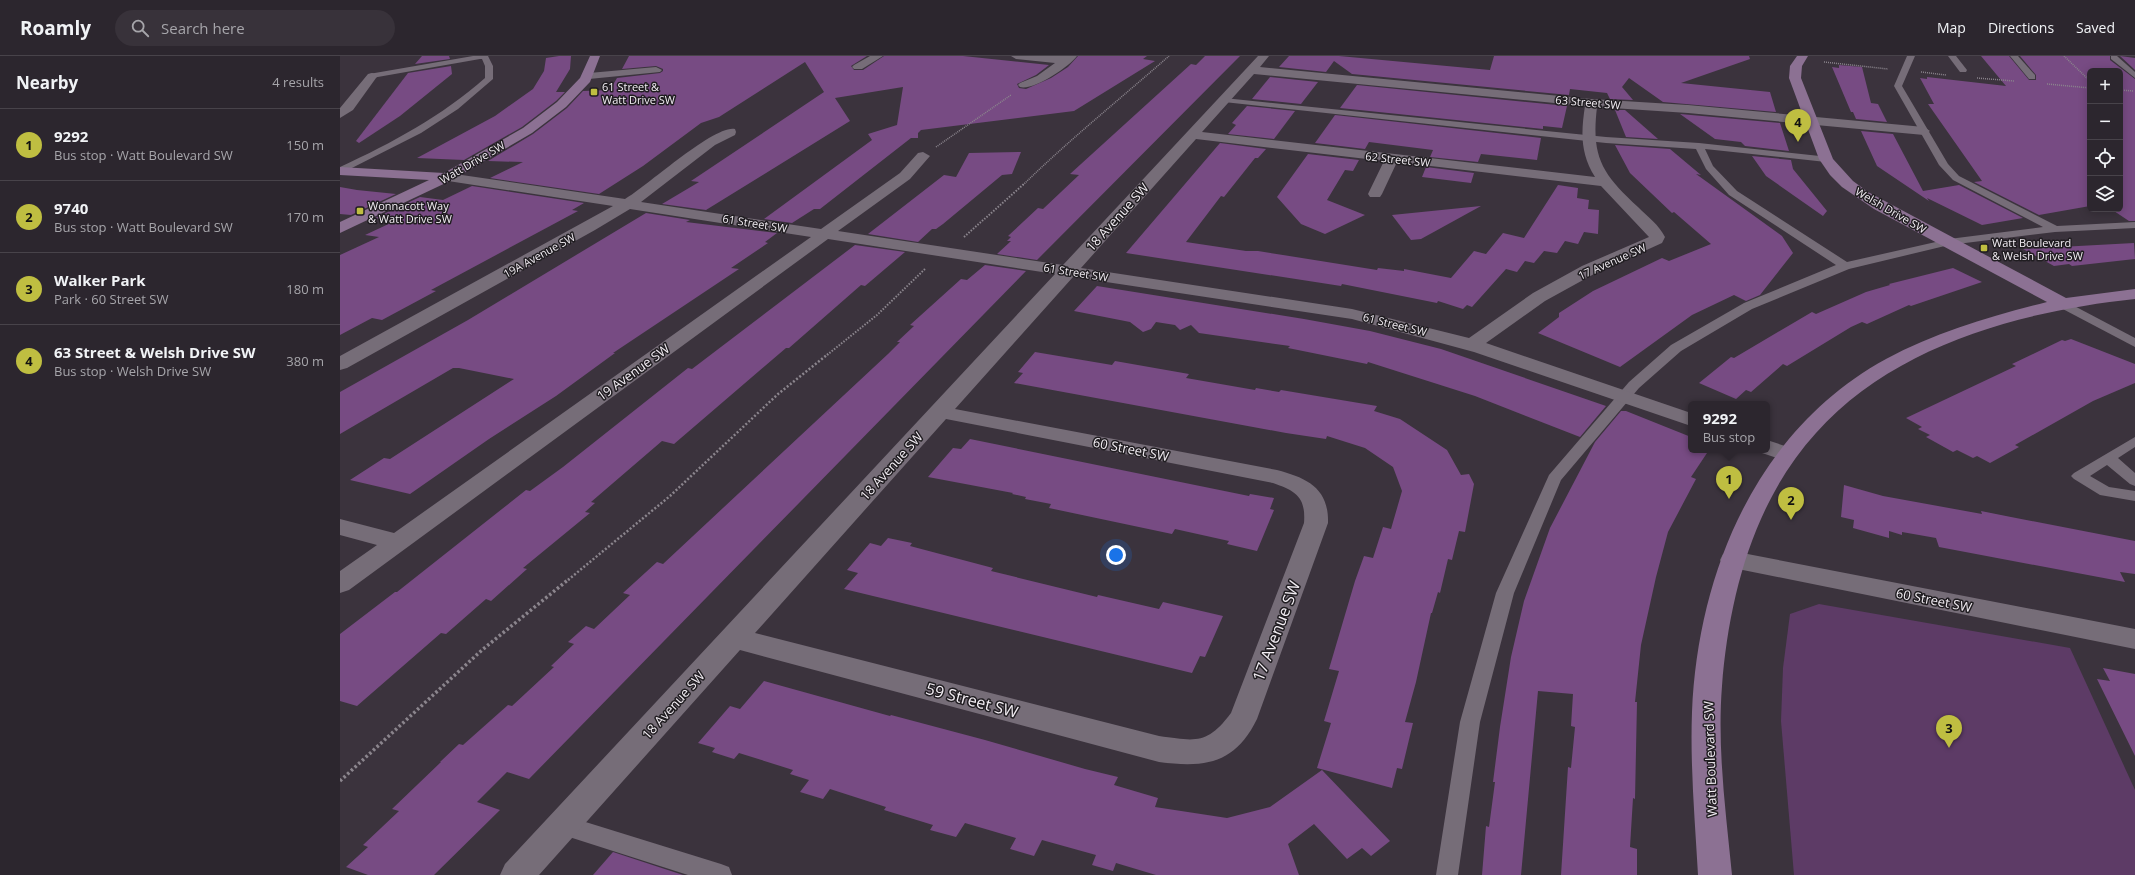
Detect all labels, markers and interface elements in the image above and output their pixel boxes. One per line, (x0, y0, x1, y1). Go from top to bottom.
search box (115, 10, 395, 46)
text: Roamly (20, 15, 91, 41)
icon: search (129, 17, 151, 39)
text: Search here (161, 18, 245, 38)
text: Map (1937, 18, 1966, 37)
text: Directions (1988, 18, 2054, 37)
text: Saved (2076, 18, 2115, 37)
map controls (2087, 68, 2123, 212)
button: + (2087, 68, 2123, 104)
text: Nearby (16, 71, 78, 94)
text: 4 results (272, 73, 324, 91)
place label: 61 Street & Watt Drive SW (602, 79, 675, 107)
marker: 61 Street & Watt Drive SW (589, 87, 599, 97)
street label: 63 Street SW (1555, 92, 1621, 112)
button: − (2087, 104, 2123, 140)
pin: 4 (1785, 109, 1811, 142)
text: 9292 (54, 126, 88, 146)
text: 1 (25, 136, 33, 154)
text: 150 m (286, 136, 324, 154)
street label: Watt Drive SW (437, 137, 507, 187)
button: locate (2087, 140, 2123, 176)
text: Bus stop · Watt Boulevard SW (54, 146, 233, 164)
street label: 62 Street SW (1365, 148, 1431, 170)
button: layers (2087, 176, 2123, 212)
street label: 18 Avenue SW (1082, 179, 1152, 255)
street label: Welsh Drive SW (1853, 184, 1929, 236)
text: 9740 (54, 198, 88, 218)
place label: Wonnacott Way & Watt Drive SW (368, 198, 452, 226)
marker: Wonnacott Way & Watt Drive SW (355, 206, 365, 216)
text: 2 (25, 208, 33, 226)
text: 170 m (286, 208, 324, 226)
street label: 61 Street SW (722, 210, 788, 236)
text: Bus stop · Watt Boulevard SW (54, 218, 233, 236)
street label: 19A Avenue SW (500, 229, 578, 281)
place label: Watt Boulevard & Welsh Drive SW (1992, 235, 2083, 263)
street label: 17 Avenue SW (1576, 239, 1648, 283)
marker: Watt Boulevard & Welsh Drive SW (1979, 243, 1989, 253)
street label: 61 Street SW (1043, 259, 1109, 285)
text: Walker Park (54, 270, 146, 290)
text: 3 (25, 280, 33, 298)
text: 180 m (286, 280, 324, 298)
text: Park · 60 Street SW (54, 290, 168, 308)
street label: 61 Street SW (1362, 309, 1428, 339)
street label: 19 Avenue SW (593, 339, 673, 405)
text: 63 Street & Welsh Drive SW (54, 342, 256, 362)
text: 4 (25, 352, 33, 370)
text: 380 m (286, 352, 324, 370)
text: Bus stop · Welsh Drive SW (54, 362, 211, 380)
popup (1688, 401, 1770, 453)
text: 9292 (1703, 408, 1737, 428)
street label: 18 Avenue SW (856, 428, 926, 504)
text: Bus stop (1703, 428, 1755, 446)
street label: 60 Street SW (1091, 433, 1171, 465)
pin: 1 (1716, 466, 1742, 499)
pin: 2 (1778, 487, 1804, 520)
your location (1106, 545, 1126, 565)
street label: 17 Avenue SW (1247, 577, 1305, 684)
street label: 60 Street SW (1894, 584, 1974, 616)
street label: 18 Avenue SW (638, 667, 708, 743)
street label: 59 Street SW (923, 677, 1021, 723)
street label: Watt Boulevard SW (1699, 701, 1721, 817)
pin: 3 (1936, 715, 1962, 748)

